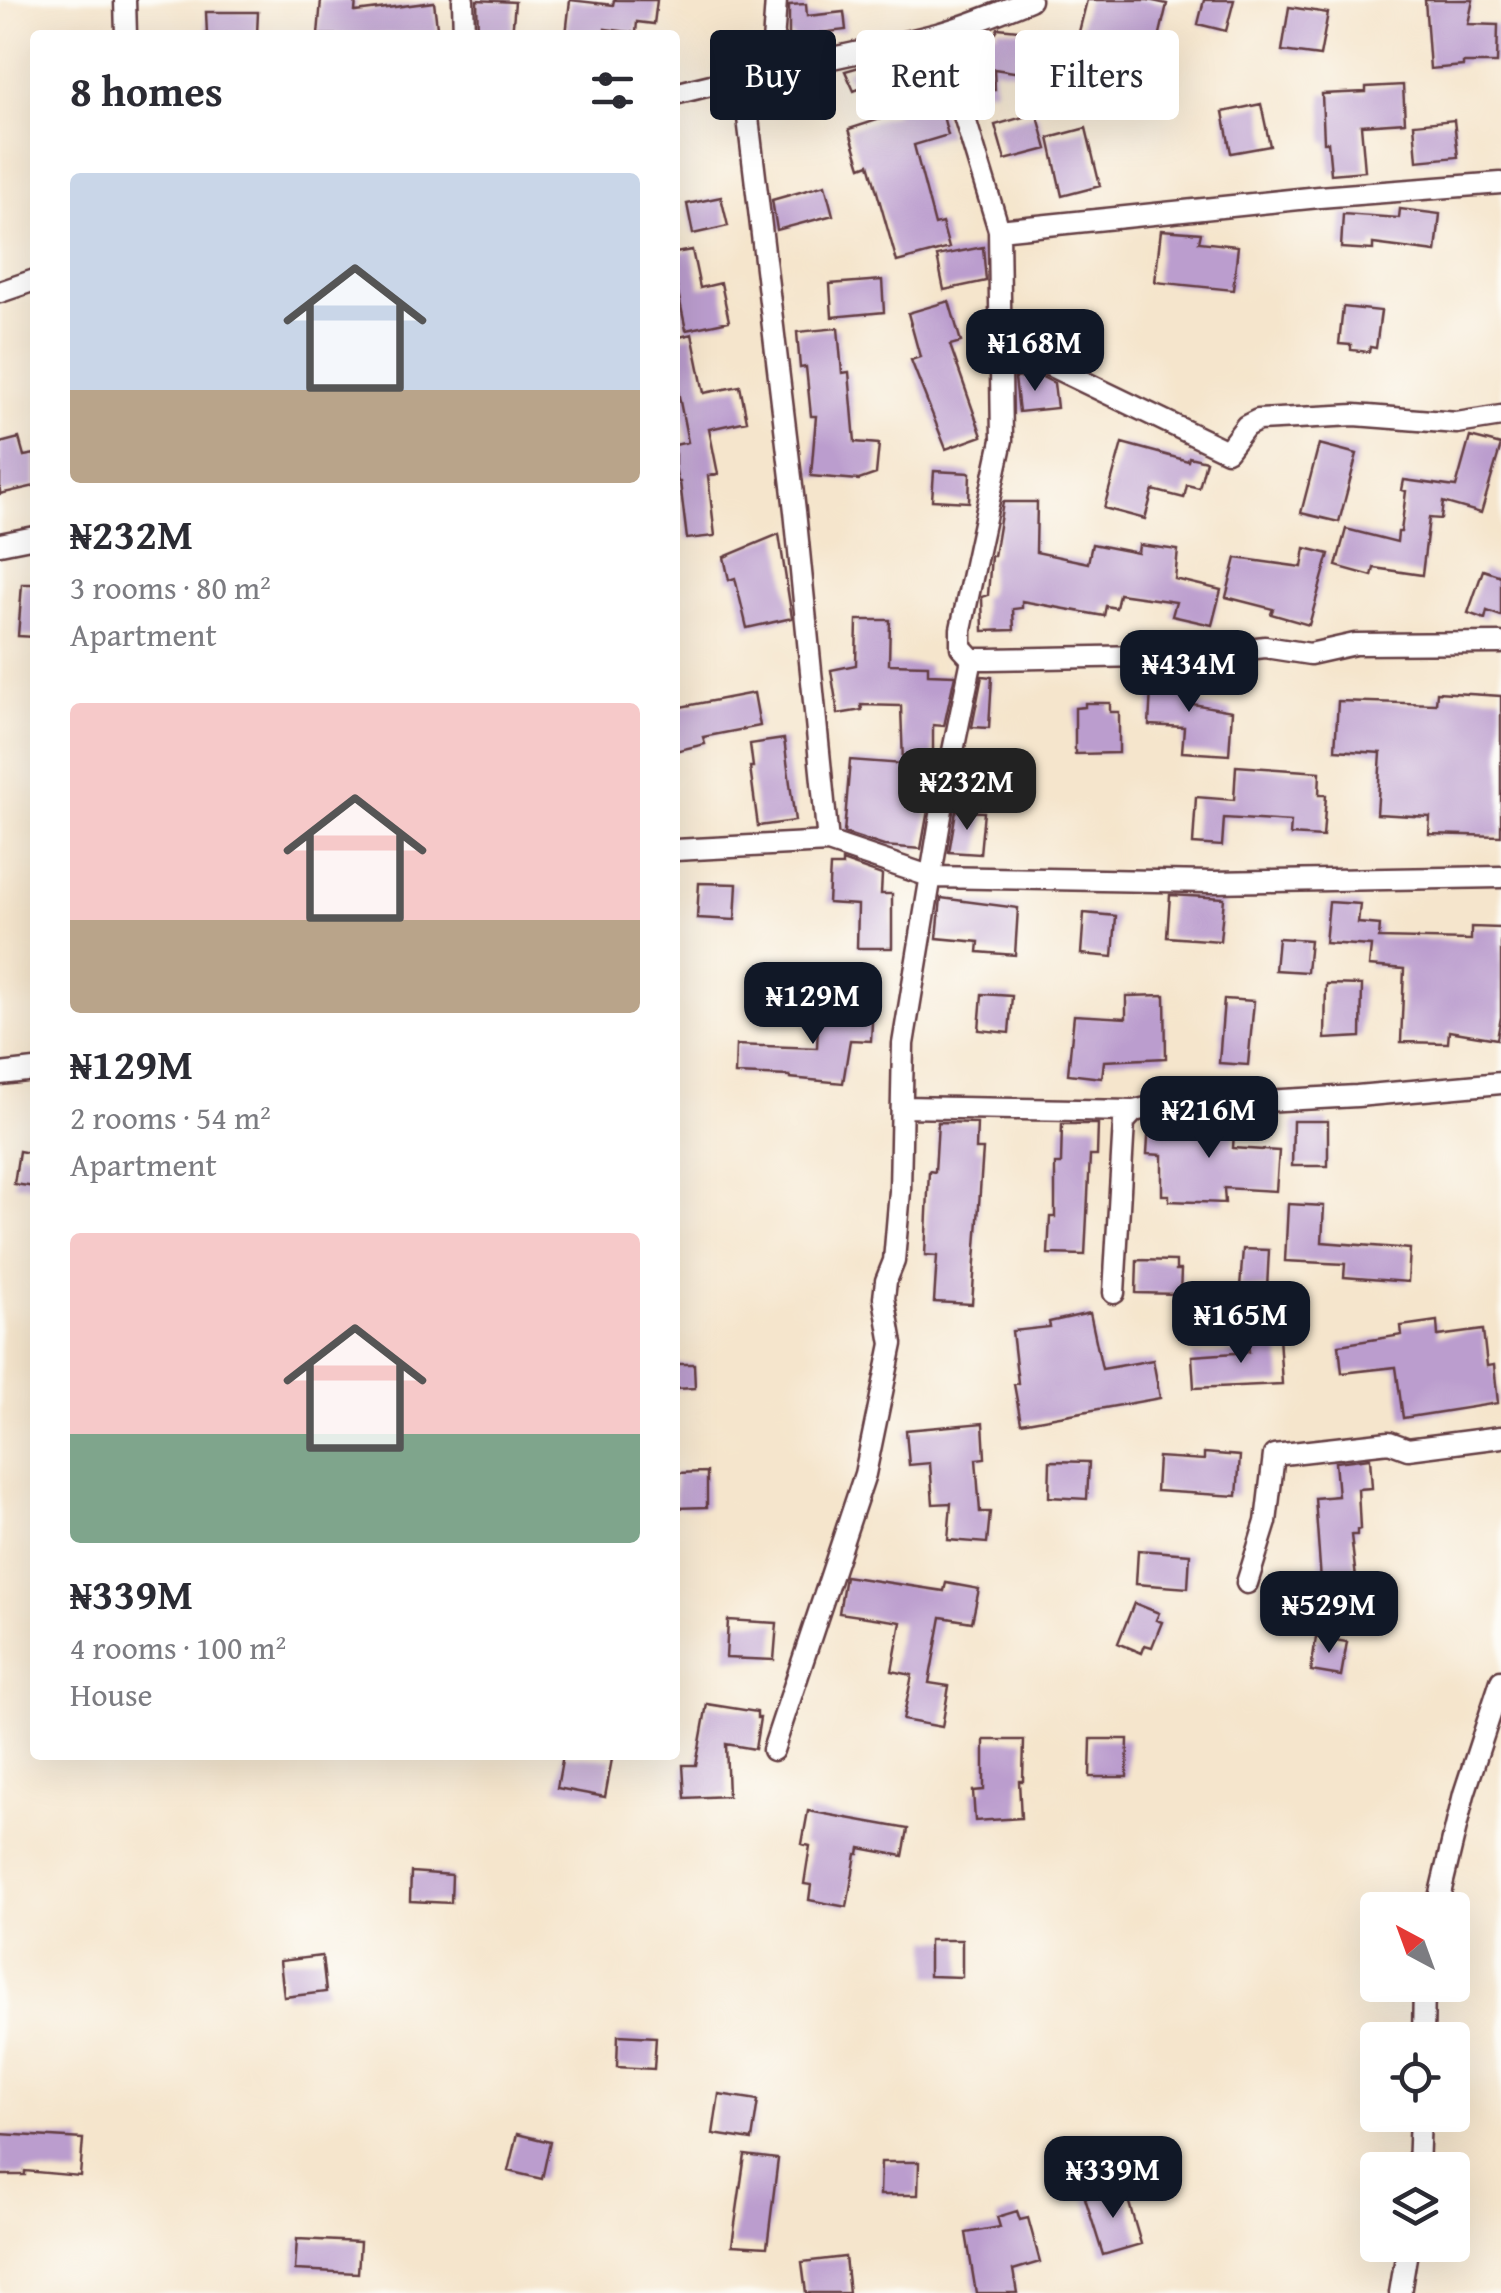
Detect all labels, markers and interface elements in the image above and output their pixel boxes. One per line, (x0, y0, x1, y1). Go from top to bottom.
chip: Buy (710, 30, 836, 120)
chip: Rent (856, 30, 995, 120)
chip: Filters (1015, 30, 1179, 120)
text: 8 homes (70, 60, 223, 121)
icon: filters (585, 63, 640, 118)
icon: home (265, 238, 445, 418)
pin: ₦168M (965, 309, 1105, 394)
text: ₦168M (988, 318, 1082, 365)
text: ₦232M (70, 503, 193, 564)
text: 3 rooms · 80 m² (70, 564, 271, 611)
text: Apartment (70, 611, 217, 658)
pin: ₦434M (1119, 630, 1259, 715)
text: ₦434M (1142, 639, 1236, 686)
pin: ₦232M (897, 748, 1037, 833)
text: ₦232M (920, 757, 1014, 804)
icon: home (265, 768, 445, 948)
pin: ₦129M (743, 962, 883, 1047)
text: ₦129M (766, 971, 860, 1018)
text: ₦129M (70, 1033, 193, 1094)
pin: ₦216M (1139, 1076, 1279, 1161)
text: ₦216M (1162, 1085, 1256, 1132)
text: 2 rooms · 54 m² (70, 1094, 271, 1141)
text: Apartment (70, 1141, 217, 1188)
pin: ₦165M (1171, 1281, 1311, 1366)
text: ₦165M (1194, 1290, 1288, 1337)
icon: home (265, 1298, 445, 1478)
text: ₦339M (70, 1563, 193, 1624)
pin: ₦529M (1259, 1571, 1399, 1656)
text: ₦529M (1282, 1580, 1376, 1627)
text: 4 rooms · 100 m² (70, 1624, 286, 1671)
text: House (70, 1671, 153, 1718)
north arrow (1360, 1892, 1470, 2002)
map controls (1360, 1892, 1470, 2262)
button: locate (1360, 2022, 1470, 2132)
pin: ₦339M (1043, 2136, 1183, 2221)
text: ₦339M (1066, 2145, 1160, 2192)
button: layers (1360, 2152, 1470, 2262)

